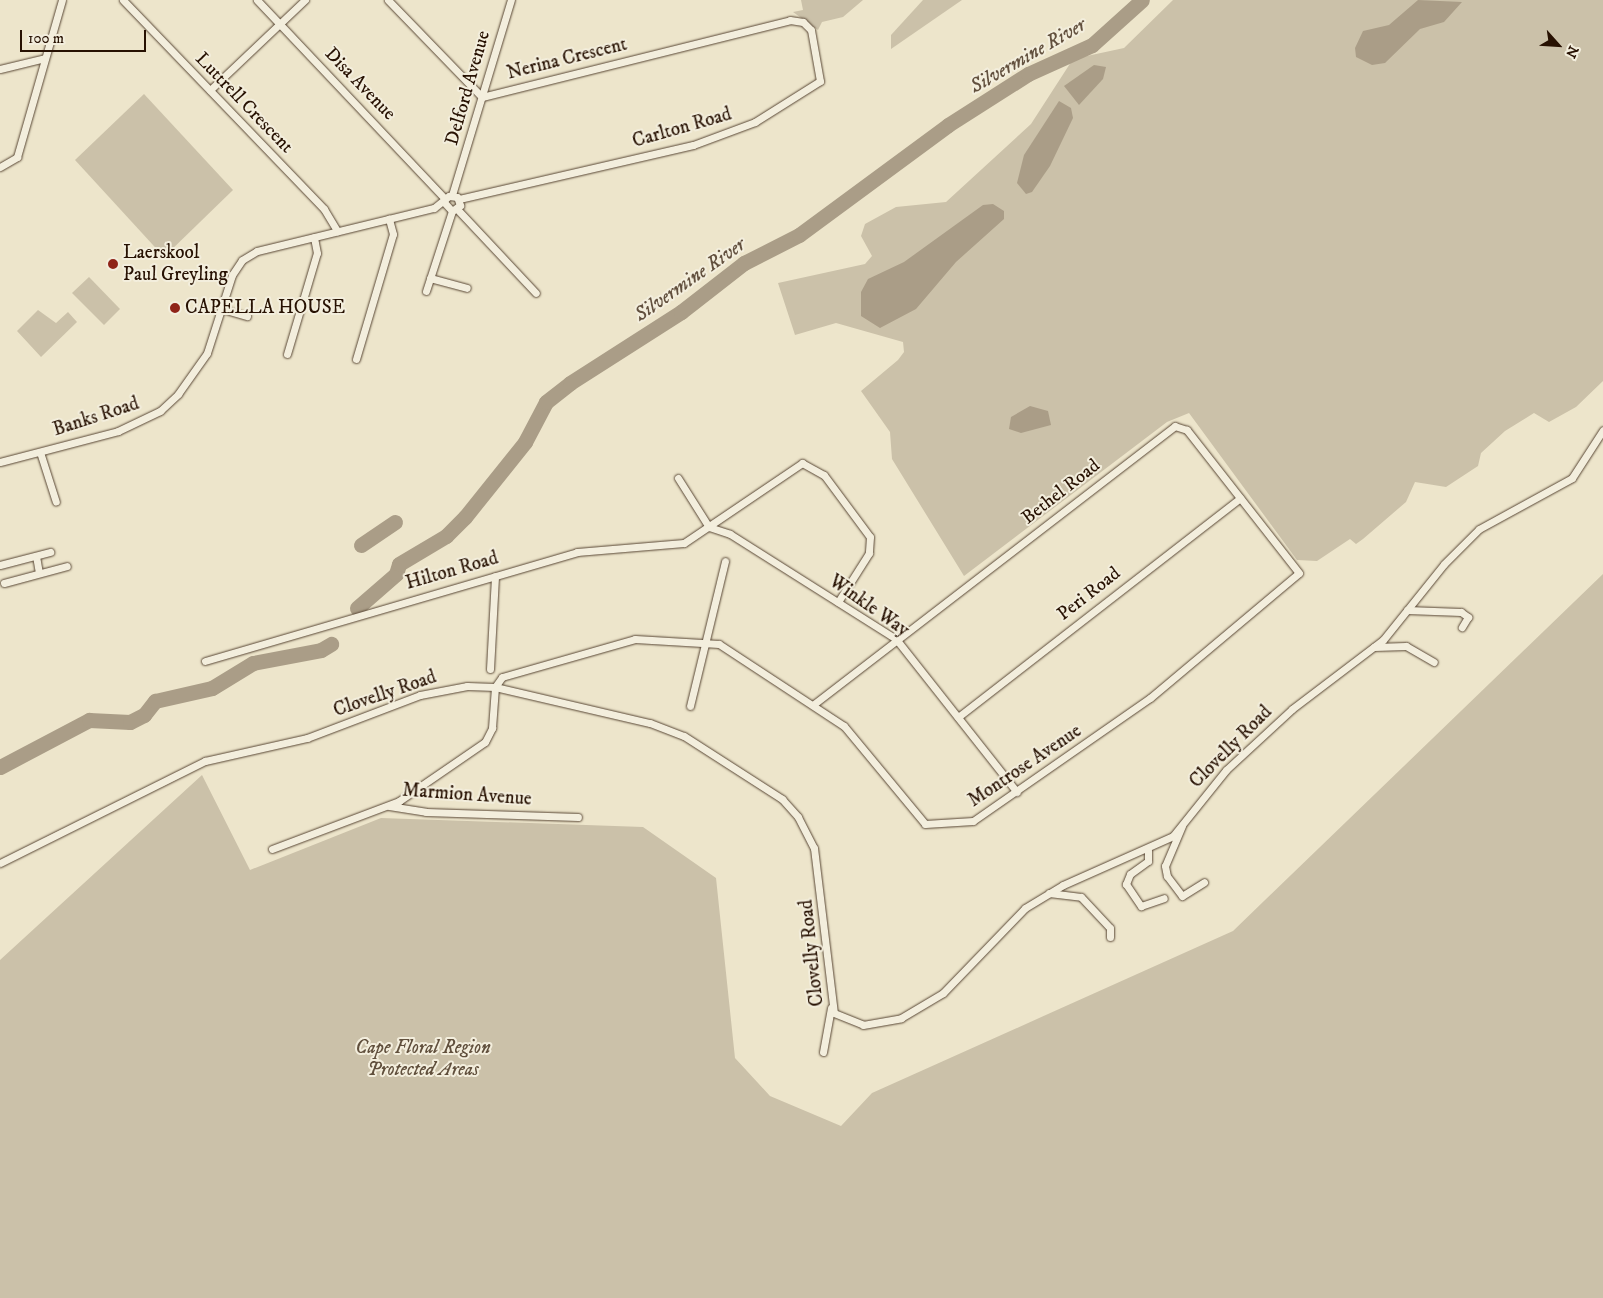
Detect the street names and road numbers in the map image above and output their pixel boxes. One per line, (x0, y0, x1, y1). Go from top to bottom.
street label: Delford Avenue (441, 28, 495, 148)
street label: Nerina Crescent (505, 33, 629, 85)
street label: Disa Avenue (320, 43, 400, 125)
street label: Luttrell Crescent (190, 48, 298, 158)
street label: Carlton Road (630, 103, 734, 153)
street label: Banks Road (50, 392, 142, 442)
street label: Bethel Road (1017, 454, 1105, 530)
street label: Hilton Road (403, 547, 501, 595)
street label: Peri Road (1053, 562, 1125, 626)
street label: Winkle Way (825, 570, 913, 642)
street label: Clovelly Road (331, 666, 439, 722)
street label: Clovelly Road (1185, 701, 1277, 793)
street label: Montrose Avenue (964, 720, 1086, 812)
street label: Marmion Avenue (402, 779, 532, 811)
street label: Clovelly Road (795, 898, 829, 1008)

